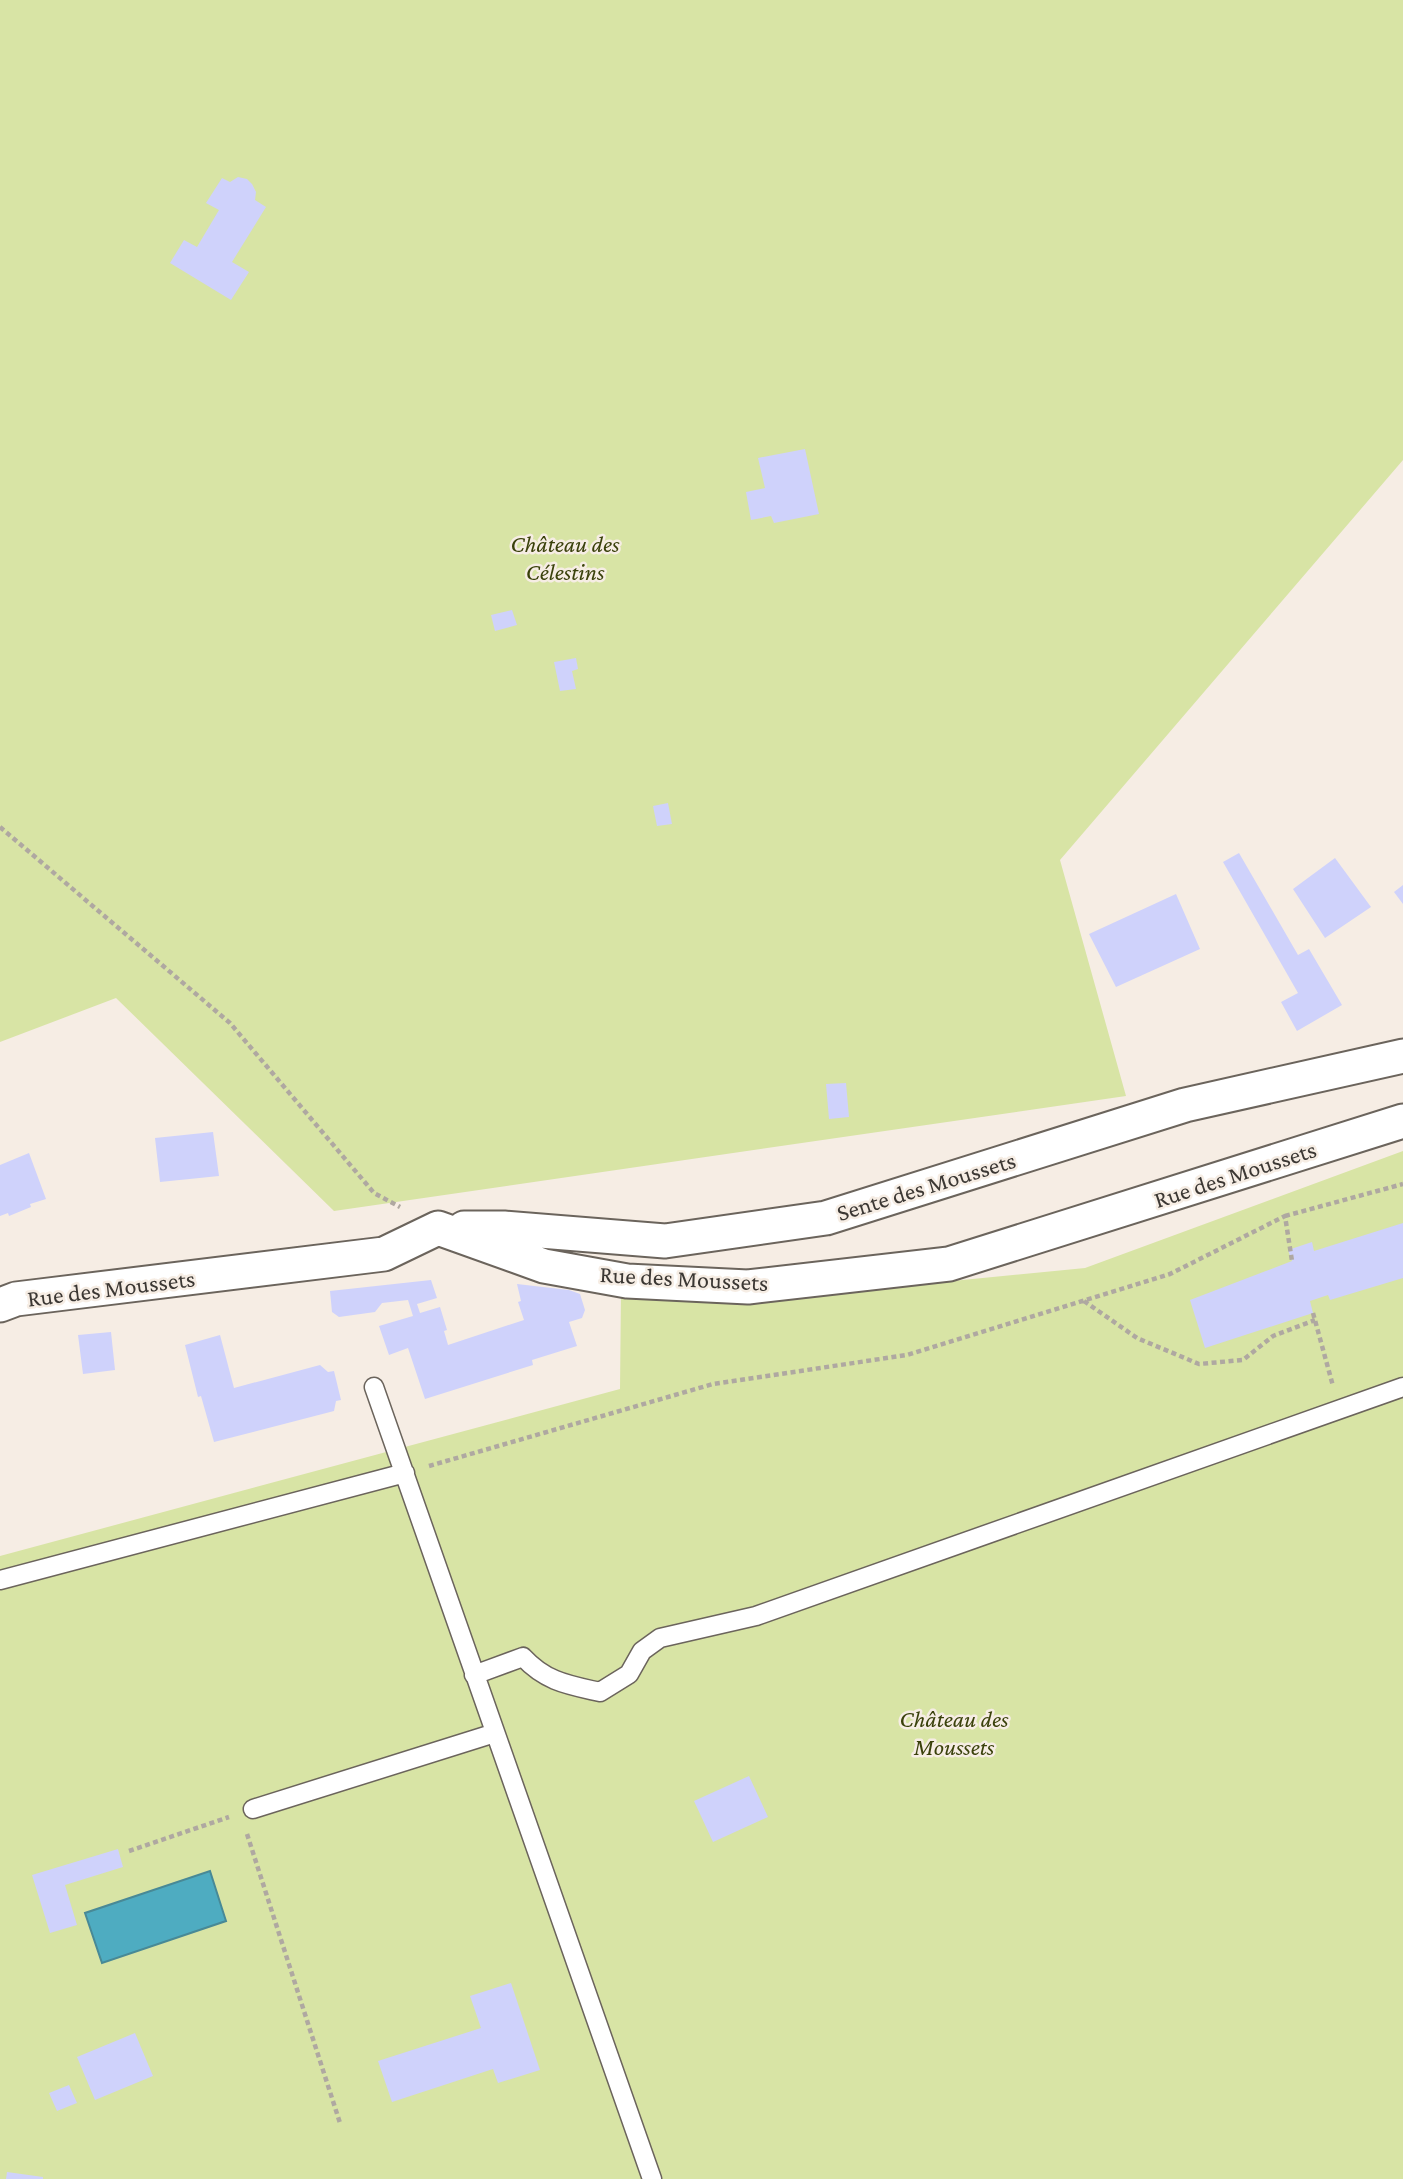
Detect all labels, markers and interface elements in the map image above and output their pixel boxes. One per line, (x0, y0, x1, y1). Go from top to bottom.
park label: Château des Célestins (511, 530, 620, 585)
street label: Rue des Moussets (1150, 1135, 1320, 1213)
street label: Sente des Moussets (833, 1146, 1019, 1226)
street label: Rue des Moussets (599, 1260, 769, 1296)
street label: Rue des Moussets (26, 1264, 196, 1312)
park label: Château des Moussets (900, 1705, 1009, 1760)

